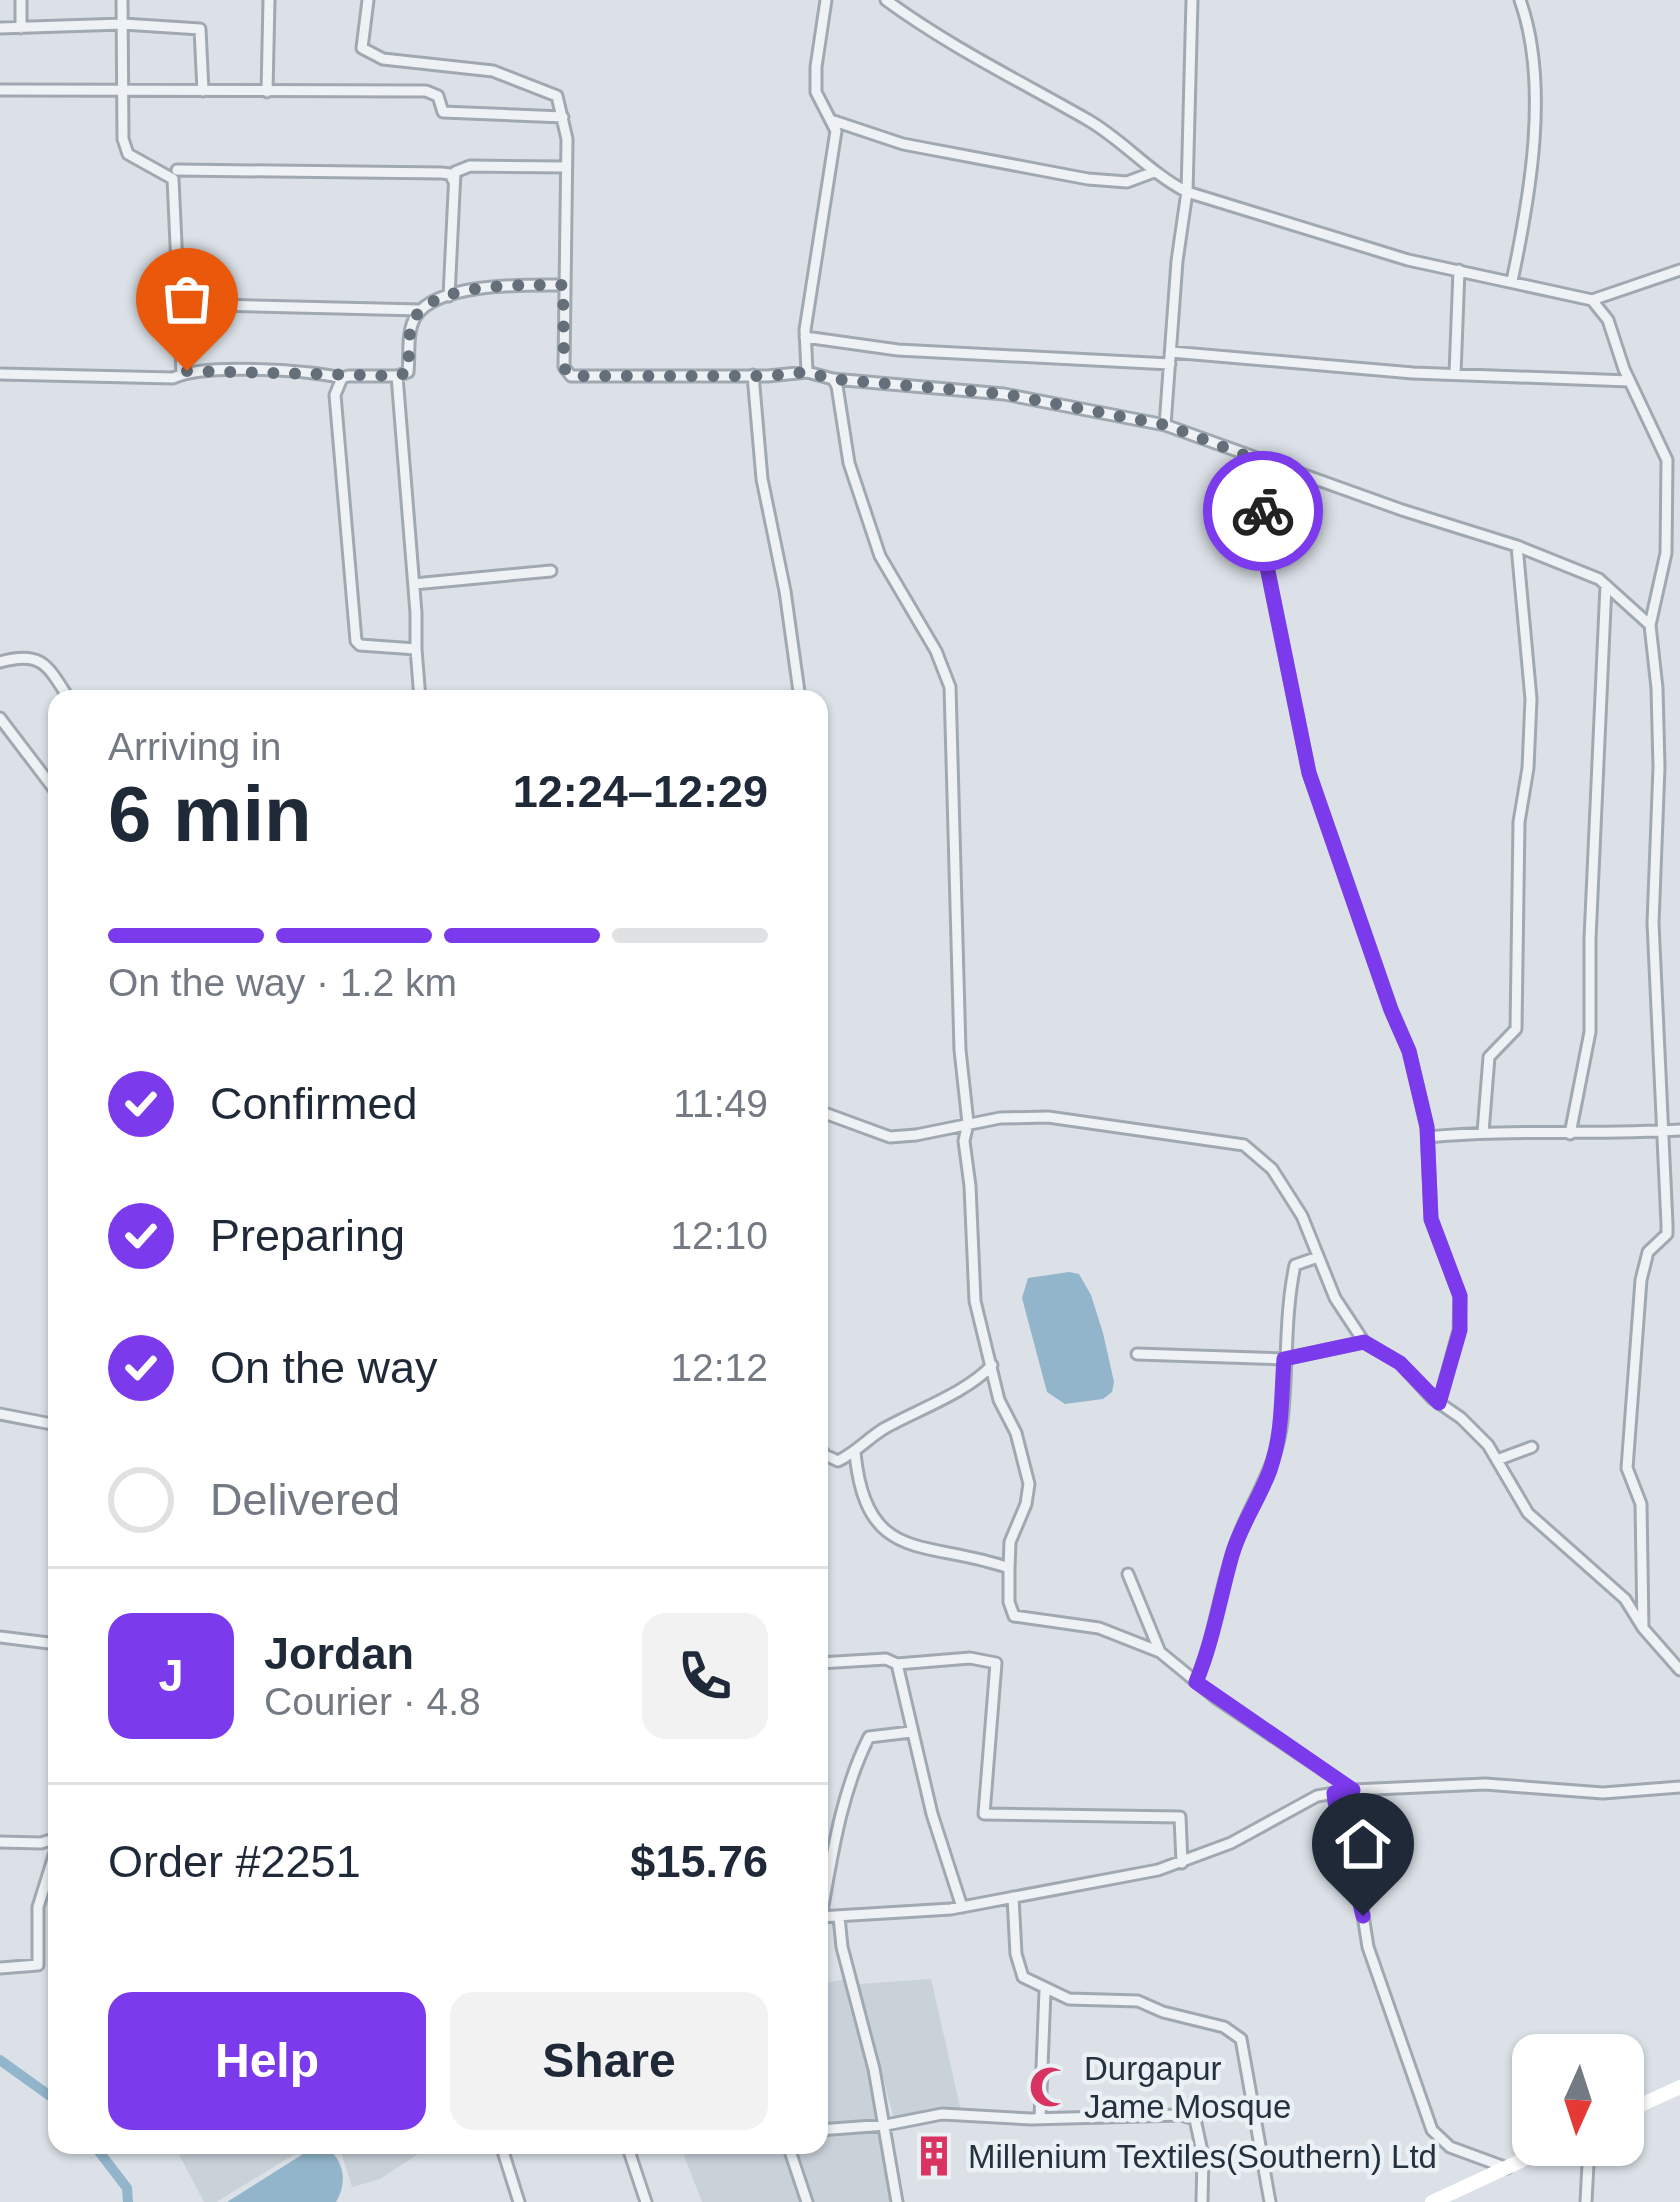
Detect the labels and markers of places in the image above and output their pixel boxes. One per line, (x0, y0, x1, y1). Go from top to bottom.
pin (136, 248, 238, 371)
pin (1312, 1793, 1414, 1916)
place label: Durgapur Jame Mosque (1084, 2050, 1291, 2125)
mosque icon: Durgapur Jame Mosque (1027, 2064, 1073, 2110)
building icon: Millenium Textiles(Southern) Ltd (911, 2133, 957, 2179)
place label: Millenium Textiles(Southern) Ltd (968, 2138, 1437, 2175)

